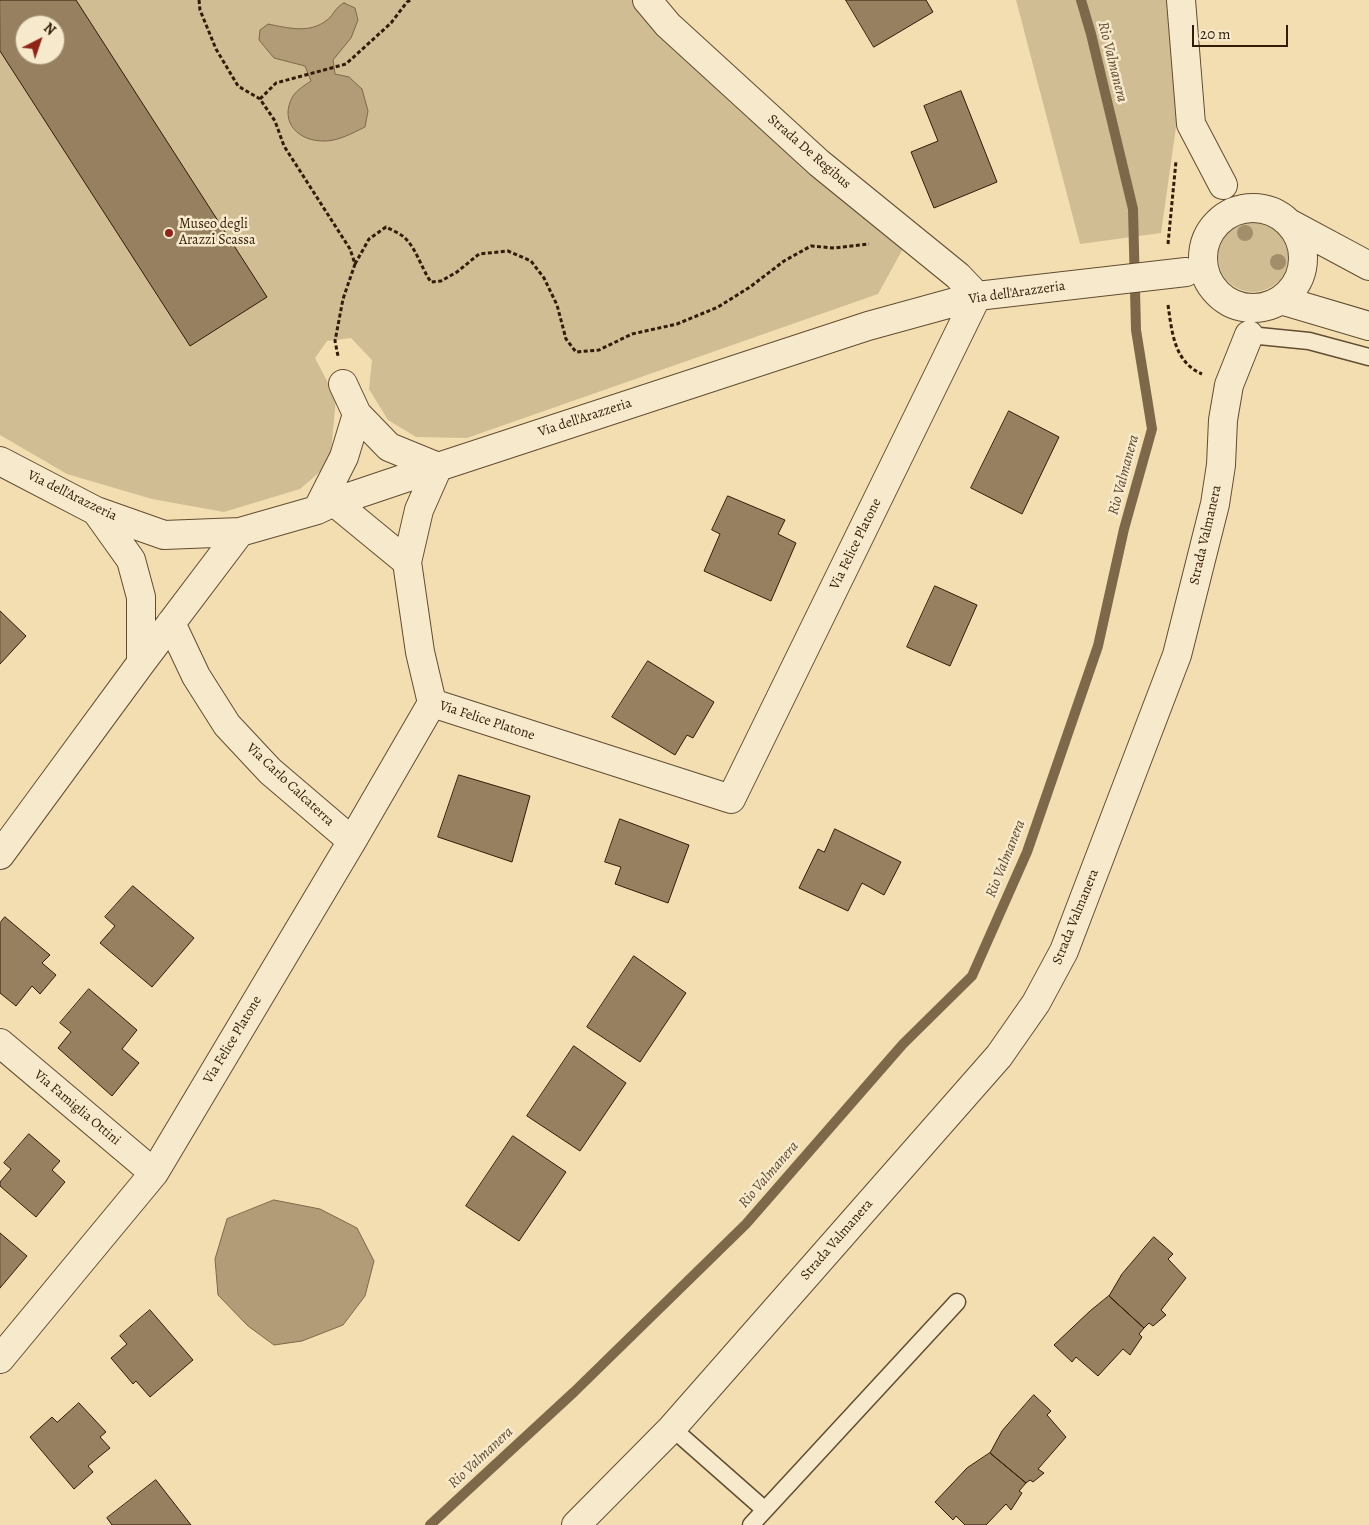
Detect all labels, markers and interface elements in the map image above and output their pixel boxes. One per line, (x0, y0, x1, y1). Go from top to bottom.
north arrow (15, 15, 65, 65)
scale bar (1194, 15, 1290, 47)
text: N (39, 19, 60, 40)
water label: Rio Valmanera (1093, 20, 1131, 104)
text: 20 m (1200, 24, 1231, 44)
street label: Strada De Regibus (764, 111, 854, 193)
place label: Museo degli Arazzi Scassa (179, 217, 255, 250)
marker: Museo degli Arazzi Scassa (163, 227, 175, 239)
street label: Via dell'Arazzeria (968, 278, 1066, 308)
street label: Via dell'Arazzeria (536, 395, 634, 441)
water label: Rio Valmanera (1105, 433, 1143, 517)
street label: Via dell'Arazzeria (24, 467, 120, 525)
street label: Strada Valmanera (1186, 484, 1226, 586)
street label: Via Felice Platone (827, 496, 885, 592)
street label: Via Felice Platone (437, 698, 537, 744)
street label: Via Carlo Calcaterra (243, 740, 337, 830)
water label: Rio Valmanera (982, 818, 1030, 900)
street label: Strada Valmanera (1049, 867, 1103, 967)
street label: Via Felice Platone (200, 993, 266, 1087)
street label: Via Famiglia Ottini (30, 1067, 124, 1149)
water label: Rio Valmanera (735, 1138, 803, 1212)
street label: Strada Valmanera (797, 1196, 877, 1284)
water label: Rio Valmanera (445, 1423, 517, 1493)

